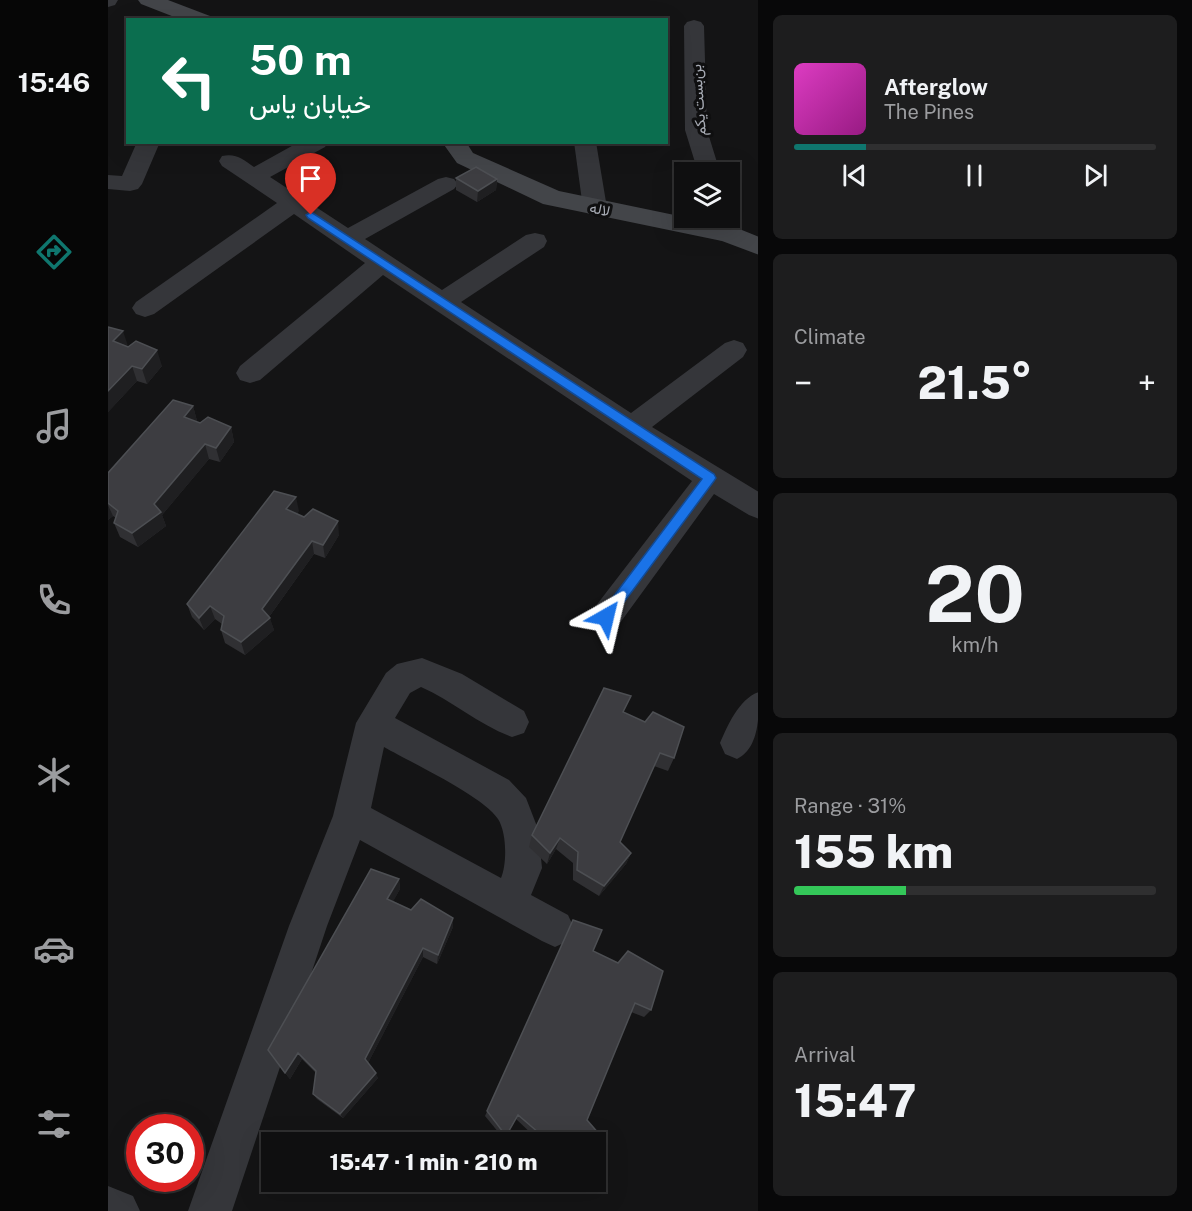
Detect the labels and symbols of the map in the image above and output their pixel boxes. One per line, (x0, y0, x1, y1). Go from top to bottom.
street label: بن‌بست یکم (687, 63, 711, 136)
pin (285, 153, 336, 215)
street label: لاله (588, 199, 612, 219)
position arrow (574, 585, 638, 649)
speed limit sign: 30 (126, 1114, 204, 1192)

